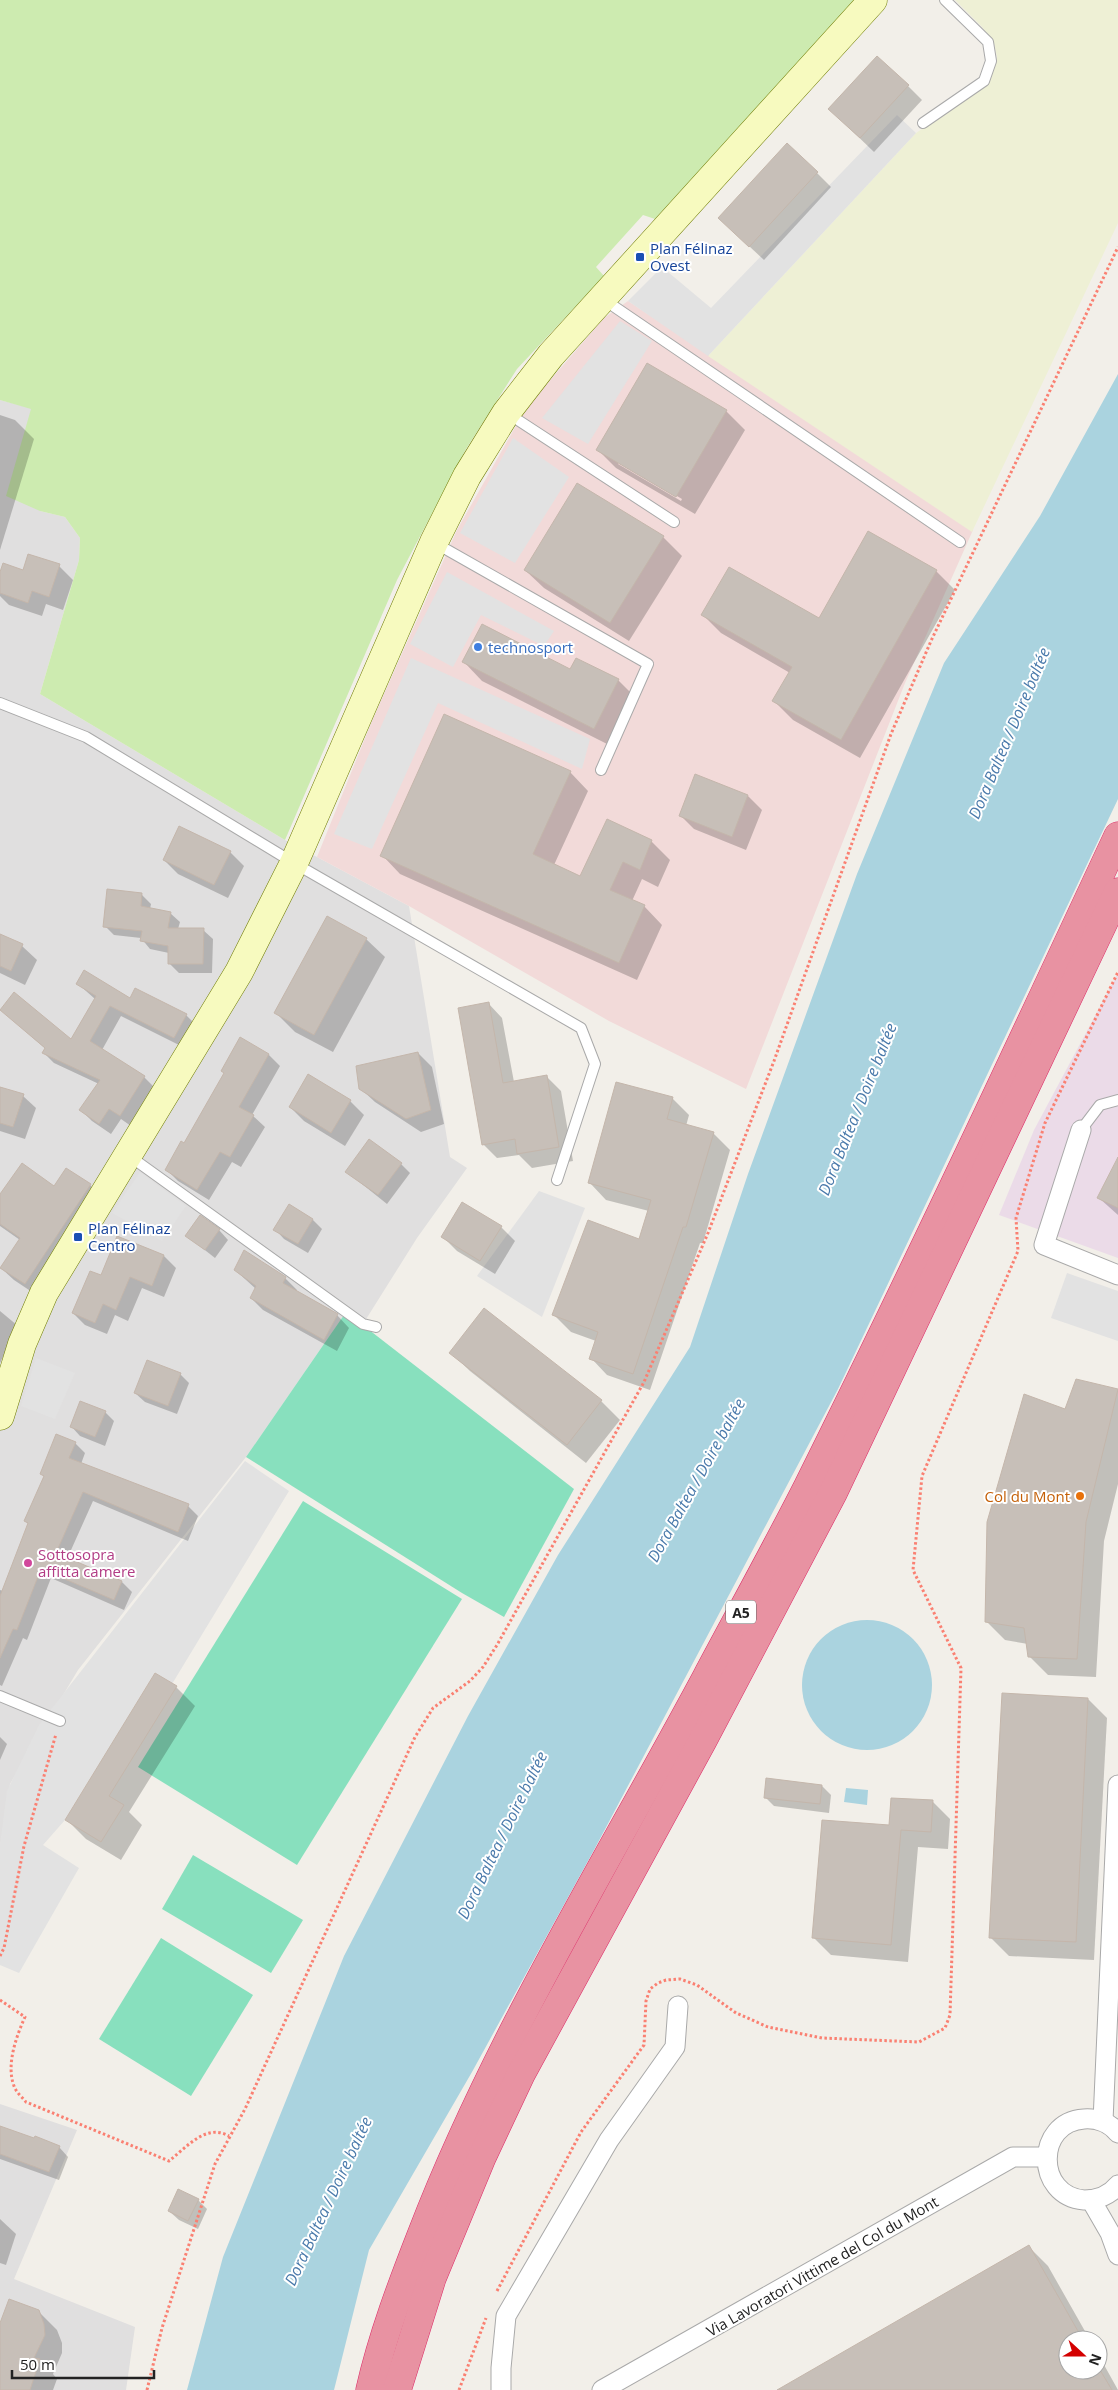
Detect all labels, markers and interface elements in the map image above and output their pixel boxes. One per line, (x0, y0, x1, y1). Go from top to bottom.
place label: Plan Félinaz Ovest (650, 238, 733, 275)
marker: Plan Félinaz Ovest (634, 251, 646, 263)
place label: technosport (488, 637, 573, 657)
marker: technosport (472, 641, 484, 653)
water label: Dora Baltea / Doire baltée (963, 644, 1055, 822)
water label: Dora Baltea / Doire baltée (812, 1020, 902, 1198)
place label: Plan Félinaz Centro (88, 1218, 171, 1255)
marker: Plan Félinaz Centro (72, 1231, 84, 1243)
water label: Dora Baltea / Doire baltée (642, 1394, 750, 1566)
place label: Col du Mont (985, 1486, 1070, 1506)
marker: Col du Mont (1074, 1490, 1086, 1502)
place label: Sottosopra affitta camere (38, 1544, 136, 1581)
marker: Sottosopra affitta camere (22, 1557, 34, 1569)
road number: A5 (726, 1600, 756, 1624)
water label: Dora Baltea / Doire baltée (452, 1748, 552, 1922)
water label: Dora Baltea / Doire baltée (279, 2113, 377, 2289)
street label: Via Lavoratori Vittime del Col du Mont (702, 2191, 942, 2341)
north arrow (1058, 2330, 1108, 2380)
scale bar (12, 2348, 155, 2380)
text: N (1085, 2351, 1107, 2369)
text: 50 m (20, 2354, 55, 2374)

